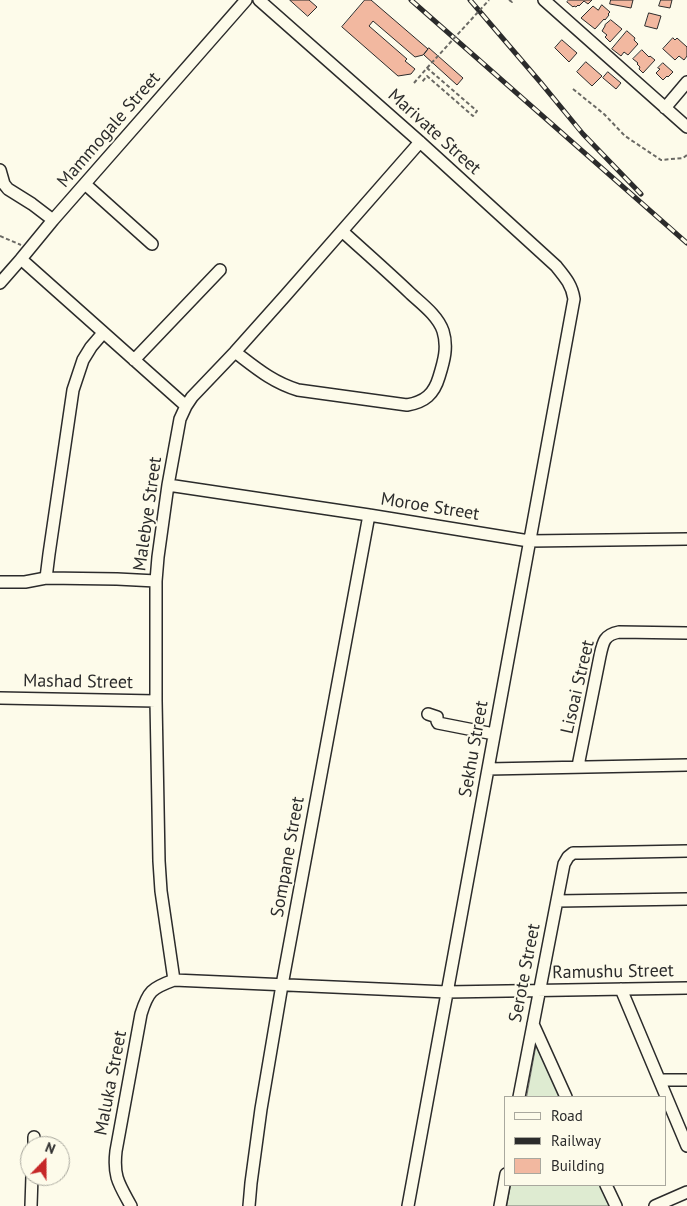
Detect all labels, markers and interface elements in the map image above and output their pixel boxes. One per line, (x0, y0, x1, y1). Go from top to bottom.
street label: Mammogale Street (53, 68, 165, 192)
street label: Marivate Street (383, 85, 485, 179)
street label: Malebye Street (129, 455, 167, 573)
street label: Moroe Street (379, 489, 481, 525)
street label: Lisoai Street (557, 638, 599, 736)
street label: Mashad Street (23, 670, 133, 694)
street label: Sekhu Street (455, 699, 493, 799)
street label: Sompane Street (267, 795, 309, 919)
street label: Serote Street (505, 922, 545, 1024)
street label: Ramushu Street (552, 960, 674, 984)
street label: Maluka Street (90, 1029, 132, 1137)
legend (504, 1096, 667, 1186)
text: Road (551, 1106, 583, 1125)
text: Railway (551, 1131, 601, 1150)
north arrow (20, 1136, 70, 1186)
text: N (43, 1138, 58, 1158)
text: Building (551, 1156, 605, 1175)

